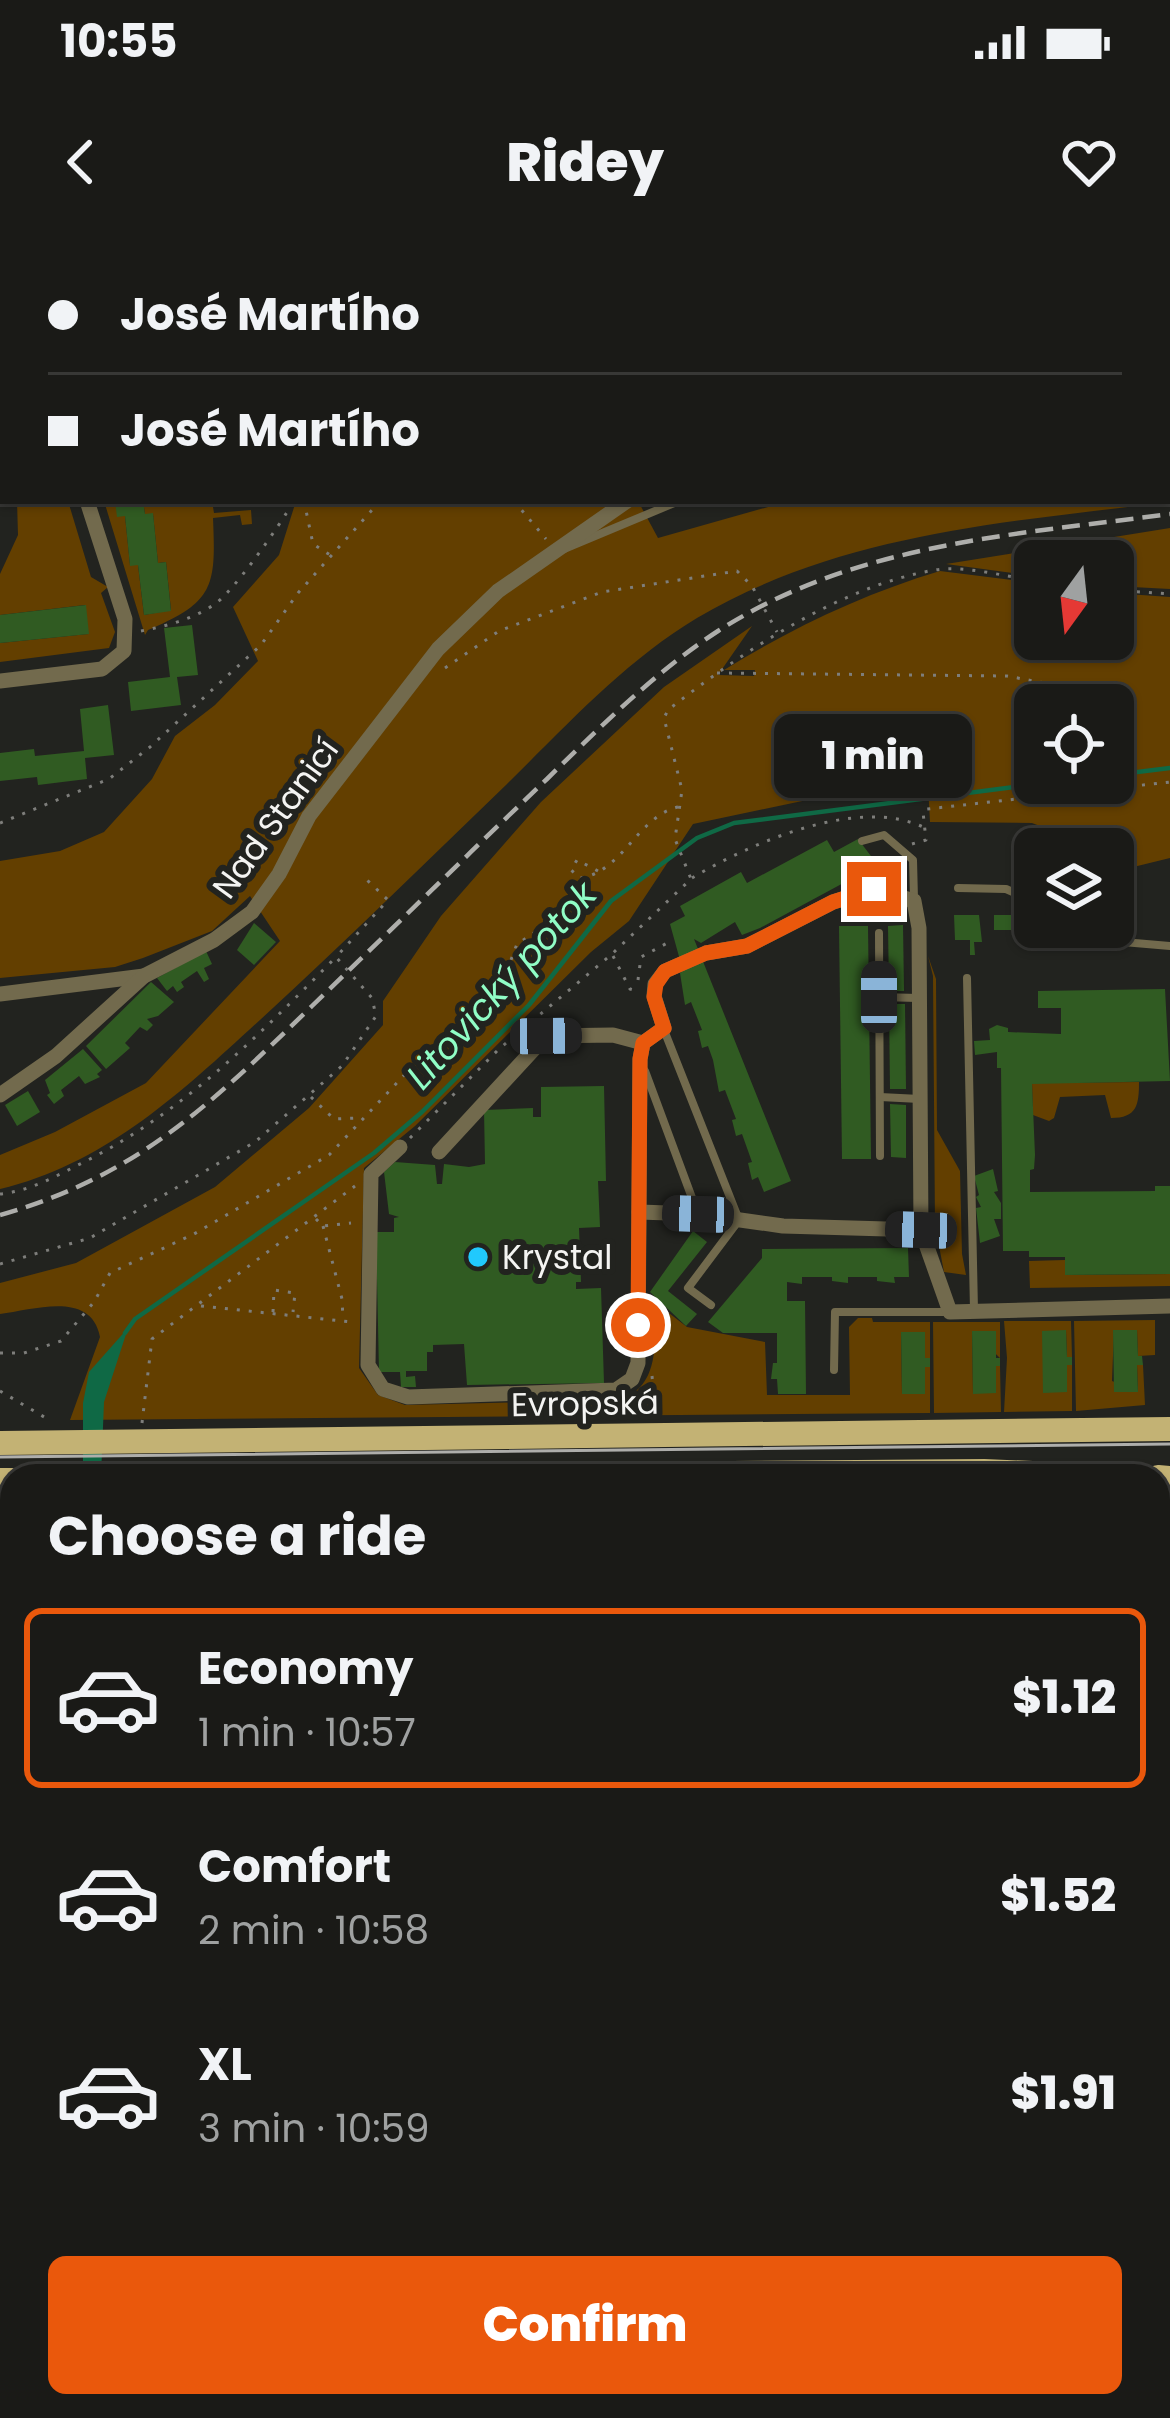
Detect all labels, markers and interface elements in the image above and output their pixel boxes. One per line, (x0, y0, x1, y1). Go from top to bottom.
text: 10:55 (60, 10, 178, 73)
text: Ridey (506, 124, 664, 200)
icon: back (48, 129, 114, 195)
icon: heart (1056, 129, 1122, 195)
text: José Martího (120, 283, 420, 346)
text: José Martího (120, 399, 420, 462)
north arrow (1014, 540, 1134, 660)
map controls (1014, 540, 1134, 948)
button: locate (1014, 684, 1134, 804)
callout: 1 min (775, 715, 973, 799)
text: 1 min (822, 728, 924, 783)
street label: Nad Stanicí (201, 729, 350, 908)
button: layers (1014, 828, 1134, 948)
route end (847, 862, 901, 916)
water label: Litovický potok (394, 869, 609, 1100)
car (861, 961, 897, 1033)
car (510, 1017, 582, 1055)
car (661, 1195, 735, 1233)
car (884, 1211, 958, 1249)
place label: Krystal (502, 1234, 612, 1281)
marker: Krystal (465, 1244, 491, 1270)
route start (611, 1298, 665, 1352)
street label: Evropská (511, 1379, 659, 1428)
text: Choose a ride (48, 1498, 426, 1574)
text: Economy (198, 1637, 413, 1700)
icon: car (54, 1644, 162, 1752)
text: $1.12 (1012, 1666, 1116, 1729)
text: 1 min · 10:57 (198, 1705, 416, 1760)
text: Comfort (198, 1835, 391, 1898)
icon: car (54, 1842, 162, 1950)
text: $1.52 (1000, 1864, 1116, 1927)
text: 2 min · 10:58 (198, 1903, 429, 1958)
text: XL (198, 2033, 252, 2096)
icon: car (54, 2040, 162, 2148)
text: $1.91 (1011, 2062, 1116, 2125)
text: 3 min · 10:59 (198, 2101, 430, 2156)
button: Confirm (48, 2256, 1122, 2394)

